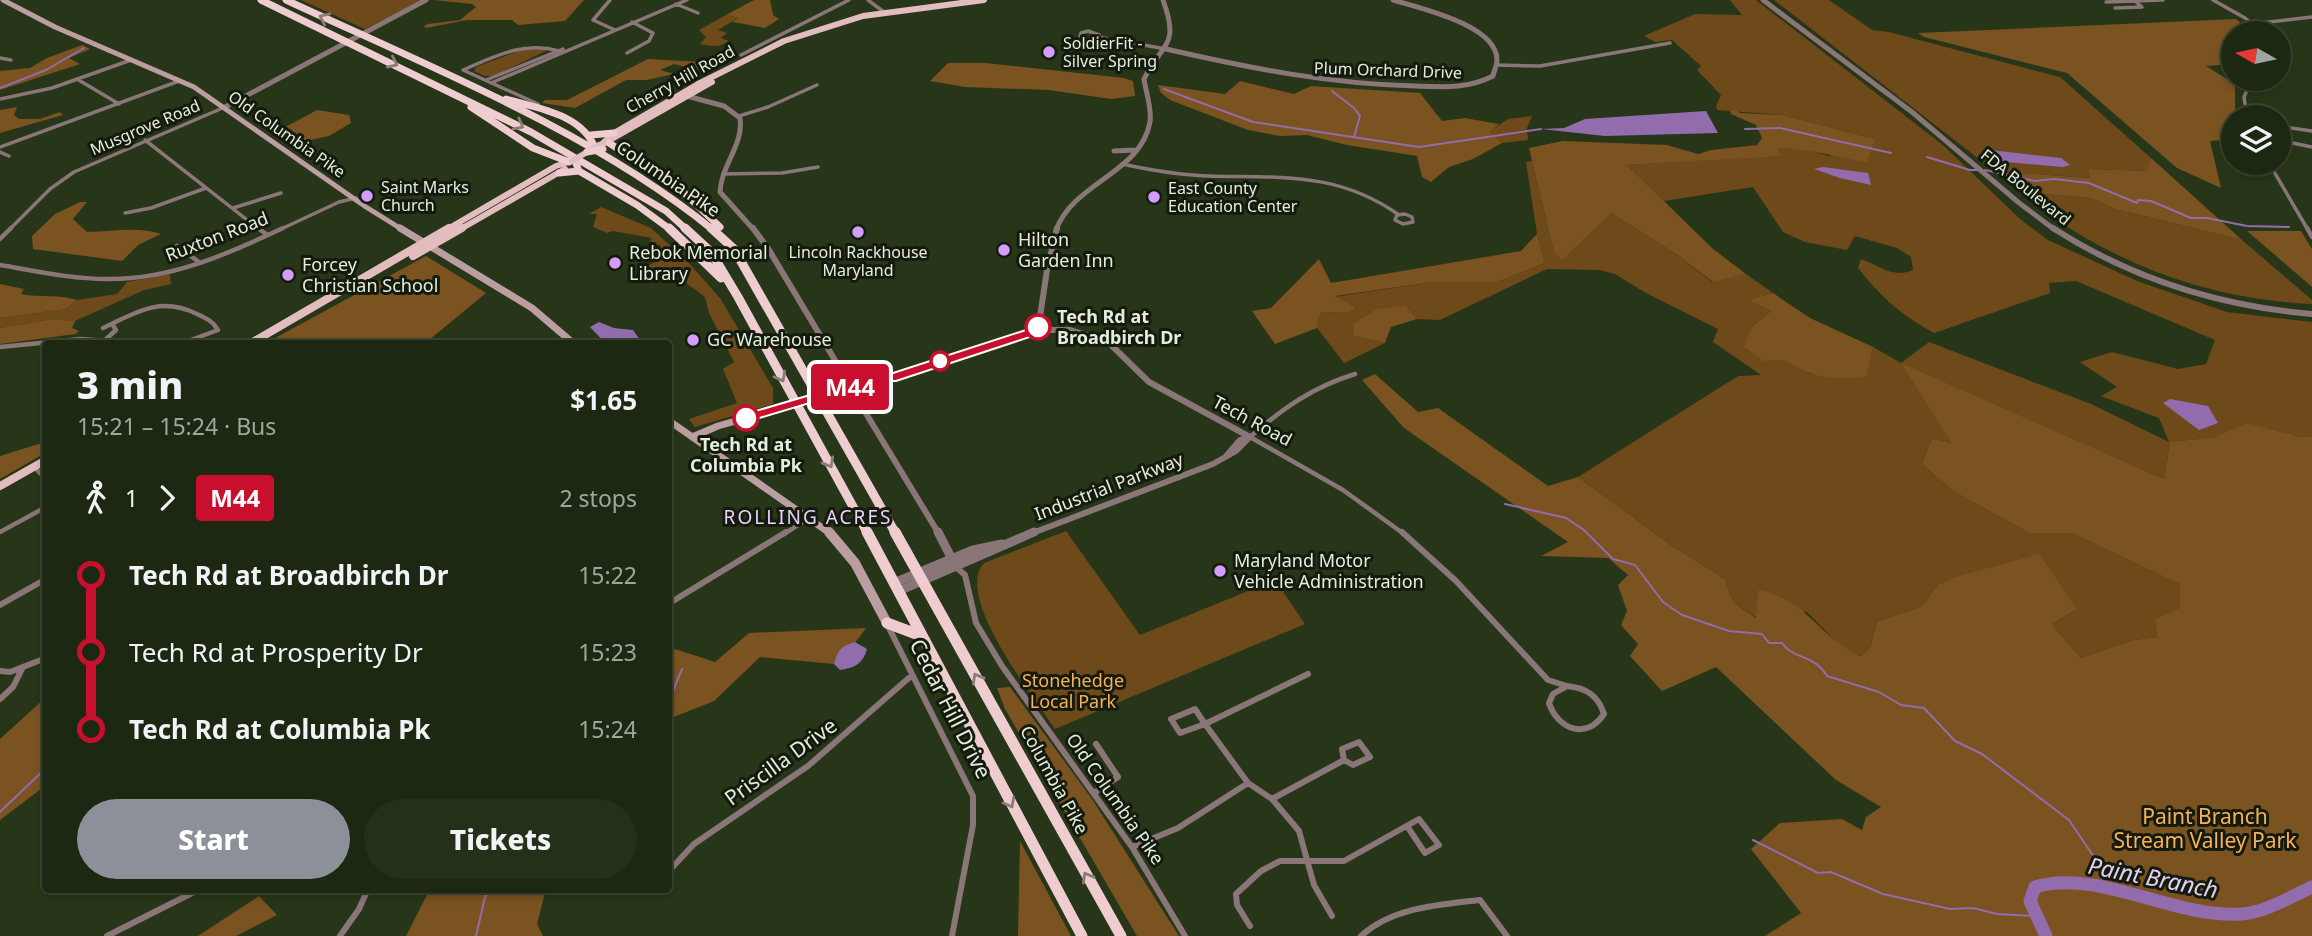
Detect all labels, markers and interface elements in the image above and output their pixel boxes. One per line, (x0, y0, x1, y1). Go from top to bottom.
one-way arrow (319, 12, 331, 26)
north arrow (2221, 21, 2291, 91)
map controls (2221, 21, 2291, 175)
place label: SoldierFit - Silver Spring (1063, 32, 1157, 72)
street label: Cherry Hill Road (622, 40, 738, 118)
marker: SoldierFit - Silver Spring (1041, 44, 1057, 60)
one-way arrow (385, 55, 398, 69)
street label: Plum Orchard Drive (1314, 56, 1462, 84)
street label: Old Columbia Pike (224, 85, 350, 183)
street label: Musgrove Road (87, 94, 203, 160)
button: layers (2221, 105, 2291, 175)
one-way arrow (511, 117, 524, 130)
street label: Columbia Pike (612, 134, 725, 222)
street label: FDA Boulevard (1976, 144, 2076, 230)
place label: Saint Marks Church (381, 176, 469, 216)
place label: East County Education Center (1168, 177, 1298, 217)
marker: Saint Marks Church (359, 188, 375, 204)
marker: East County Education Center (1146, 189, 1162, 205)
street label: Ruxton Road (162, 205, 271, 267)
marker: Lincoln Rackhouse Maryland (850, 224, 866, 240)
place label: Hilton Garden Inn (1018, 227, 1114, 272)
place label: Rebok Memorial Library (629, 240, 768, 285)
place label: Lincoln Rackhouse Maryland (788, 241, 928, 281)
marker: Hilton Garden Inn (996, 242, 1012, 258)
place label: Forcey Christian School (302, 252, 438, 297)
marker: Rebok Memorial Library (607, 255, 623, 271)
marker: Forcey Christian School (280, 267, 296, 283)
place label: Tech Rd at Broadbirch Dr (1057, 304, 1181, 349)
marker: Tech Rd at Broadbirch Dr (1025, 314, 1051, 340)
place label: GC Warehouse (707, 327, 832, 351)
marker: GC Warehouse (685, 332, 701, 348)
unlabelled marker (930, 351, 950, 371)
text: 3 min (77, 358, 183, 410)
line badge: M44 (810, 364, 890, 410)
one-way arrow (773, 369, 786, 382)
text: M44 (825, 370, 875, 403)
text: $1.65 (570, 382, 637, 418)
street label: Tech Road (1209, 389, 1296, 451)
marker: Tech Rd at Columbia Pk (733, 405, 759, 431)
text: 15:21 – 15:24 · Bus (77, 410, 276, 442)
place label: Tech Rd at Columbia Pk (690, 432, 803, 477)
street label: Industrial Parkway (1031, 446, 1187, 525)
one-way arrow (821, 456, 834, 469)
icon: walk (77, 479, 115, 517)
icon: forward (148, 479, 186, 517)
text: M44 (210, 481, 260, 514)
text: 1 (125, 482, 138, 514)
text: 2 stops (559, 482, 637, 514)
district label: ROLLING ACRES (724, 504, 892, 530)
place label: Maryland Motor Vehicle Administration (1234, 548, 1424, 593)
text: Tech Rd at Broadbirch Dr (129, 557, 448, 593)
text: 15:22 (578, 559, 637, 591)
marker: Maryland Motor Vehicle Administration (1212, 563, 1228, 579)
text: Tech Rd at Prosperity Dr (129, 634, 423, 670)
street label: Cedar Hill Drive (904, 634, 998, 783)
text: 15:23 (578, 636, 637, 668)
park label: Stonehedge Local Park (1022, 668, 1124, 713)
one-way arrow (972, 672, 985, 685)
text: Tech Rd at Columbia Pk (129, 711, 430, 747)
street label: Priscilla Drive (719, 711, 842, 811)
text: 15:24 (578, 713, 637, 745)
street label: Columbia Pike (1015, 721, 1095, 838)
street label: Old Columbia Pike (1062, 728, 1170, 869)
one-way arrow (1002, 796, 1015, 808)
button: Start (77, 799, 350, 879)
button: Tickets (364, 799, 637, 879)
park label: Paint Branch Stream Valley Park (2114, 802, 2297, 854)
water label: Paint Branch (2086, 849, 2221, 905)
one-way arrow (1082, 871, 1095, 884)

